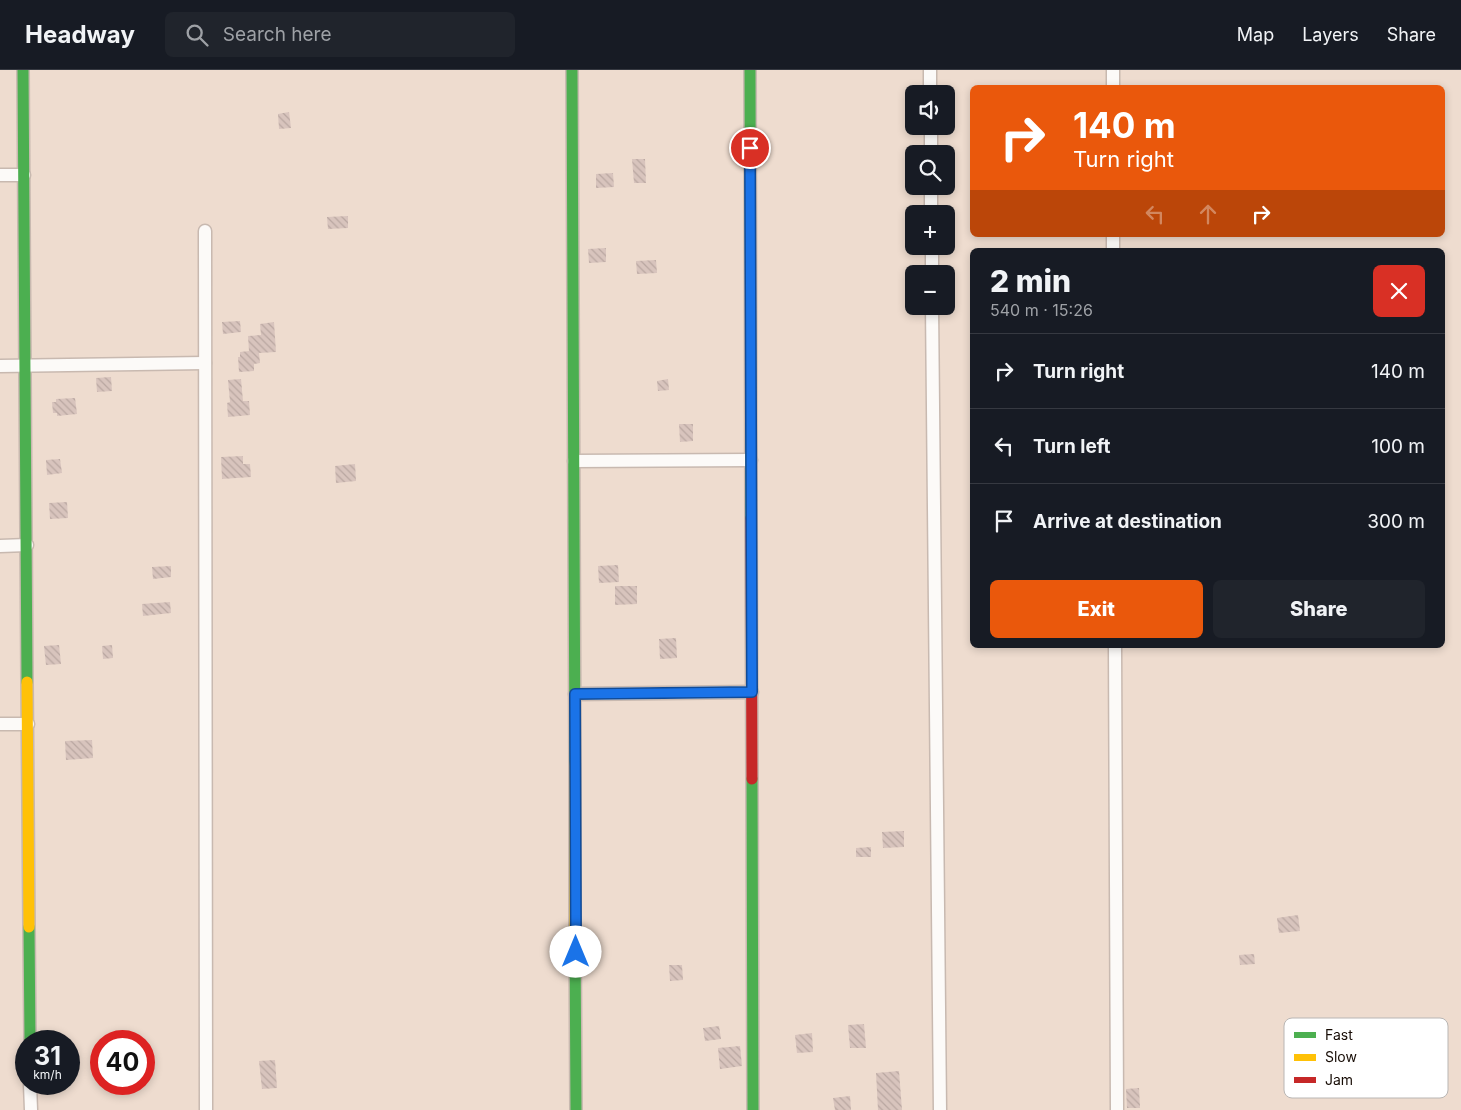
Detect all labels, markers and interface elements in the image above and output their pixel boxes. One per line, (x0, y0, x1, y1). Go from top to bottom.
search box (165, 12, 515, 57)
text: Headway (25, 20, 135, 49)
icon: search (183, 21, 211, 49)
text: Search here (223, 23, 331, 46)
text: Map (1237, 24, 1274, 45)
text: Layers (1302, 24, 1359, 45)
text: Share (1387, 24, 1436, 45)
map controls (905, 85, 955, 315)
button: sound (905, 85, 955, 135)
text: 140 m (1073, 104, 1176, 146)
icon: right (990, 105, 1055, 170)
pin (729, 127, 771, 169)
icon: arrive (736, 134, 764, 162)
button: search (905, 145, 955, 195)
text: Turn right (1073, 146, 1174, 172)
icon: left (1141, 200, 1169, 228)
icon: ahead (1194, 200, 1222, 228)
icon: right (1247, 200, 1275, 228)
button: + (905, 205, 955, 255)
text: 2 min (990, 263, 1071, 299)
button: − (905, 265, 955, 315)
button: close (1373, 265, 1425, 317)
text: 540 m · 15:26 (990, 300, 1093, 320)
icon: right (990, 357, 1018, 385)
text: Turn right (1033, 360, 1124, 383)
text: 140 m (1371, 360, 1425, 383)
icon: left (990, 432, 1018, 460)
text: Turn left (1033, 435, 1111, 458)
text: 100 m (1371, 435, 1425, 458)
icon: arrive (990, 507, 1018, 535)
text: Arrive at destination (1033, 510, 1222, 533)
text: 300 m (1367, 510, 1425, 533)
button: Exit (990, 580, 1203, 638)
button: Share (1213, 580, 1425, 638)
position arrow (549, 925, 601, 977)
legend (1284, 1018, 1448, 1098)
text: Fast (1325, 1026, 1353, 1043)
speed limit sign: 40 (90, 1030, 155, 1095)
text: 31 (34, 1041, 61, 1071)
text: Slow (1325, 1048, 1357, 1065)
text: km/h (33, 1067, 62, 1082)
text: Jam (1325, 1071, 1353, 1088)

